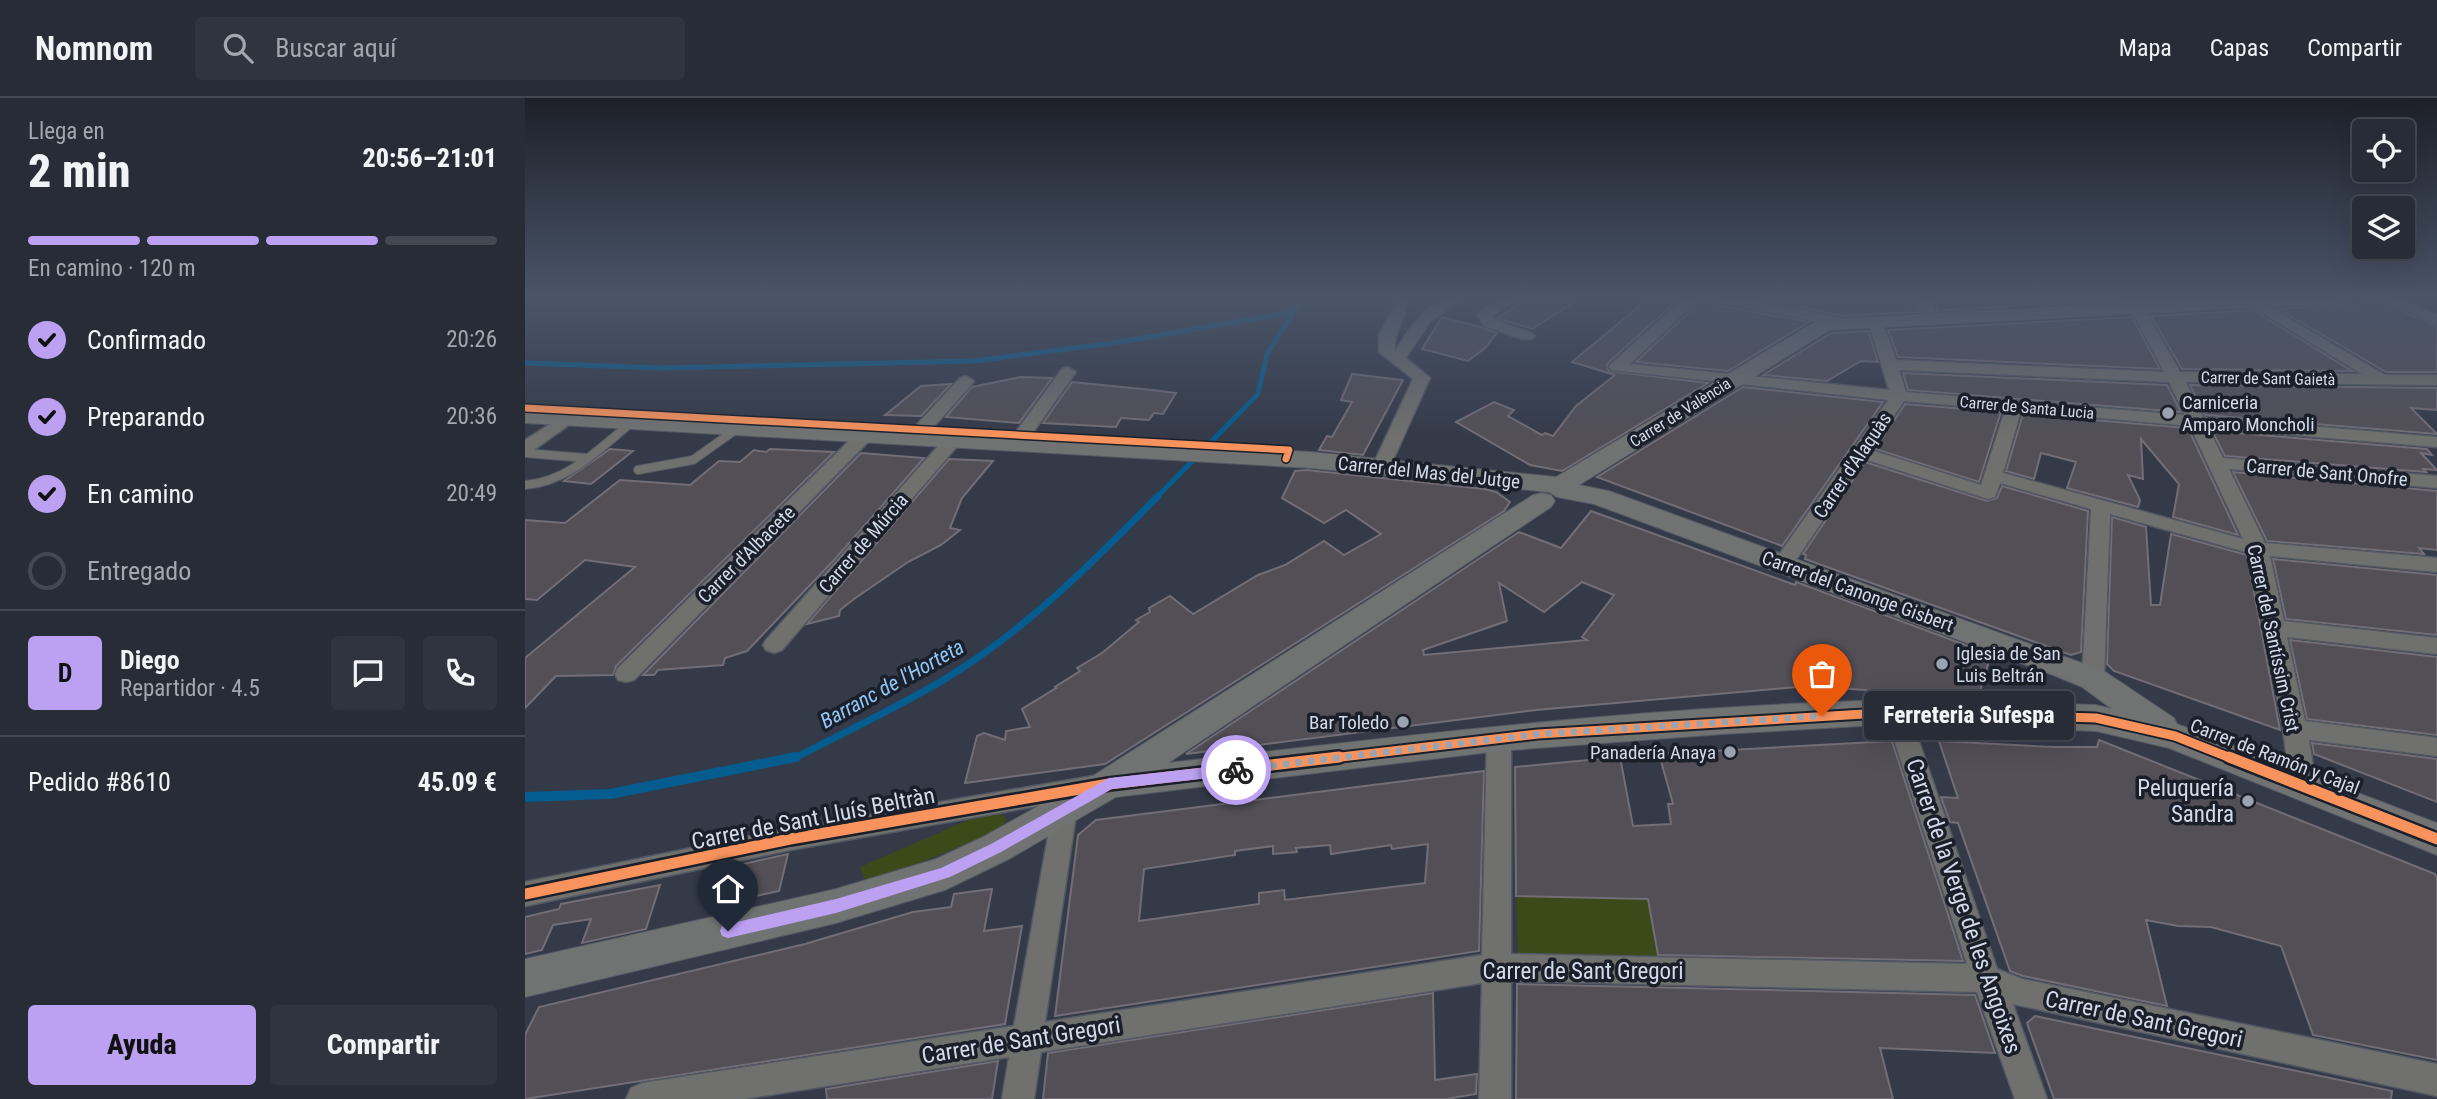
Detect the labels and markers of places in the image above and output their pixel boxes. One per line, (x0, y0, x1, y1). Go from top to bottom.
place label: Carniceria Amparo Moncholi (2182, 391, 2315, 436)
marker: Carniceria Amparo Moncholi (2160, 405, 2176, 421)
place label: Iglesia de San Luis Beltrán (1956, 642, 2061, 687)
pin (1792, 644, 1852, 716)
marker: Iglesia de San Luis Beltrán (1934, 656, 1950, 672)
callout: Ferreteria Sufespa (1864, 692, 2074, 740)
place label: Bar Toledo (1309, 711, 1389, 734)
marker: Bar Toledo (1395, 714, 1411, 730)
place label: Panadería Anaya (1590, 741, 1716, 764)
marker: Panadería Anaya (1722, 744, 1738, 760)
place label: Peluquería Sandra (2137, 775, 2234, 828)
marker: Peluquería Sandra (2240, 793, 2256, 809)
pin (698, 859, 758, 931)

